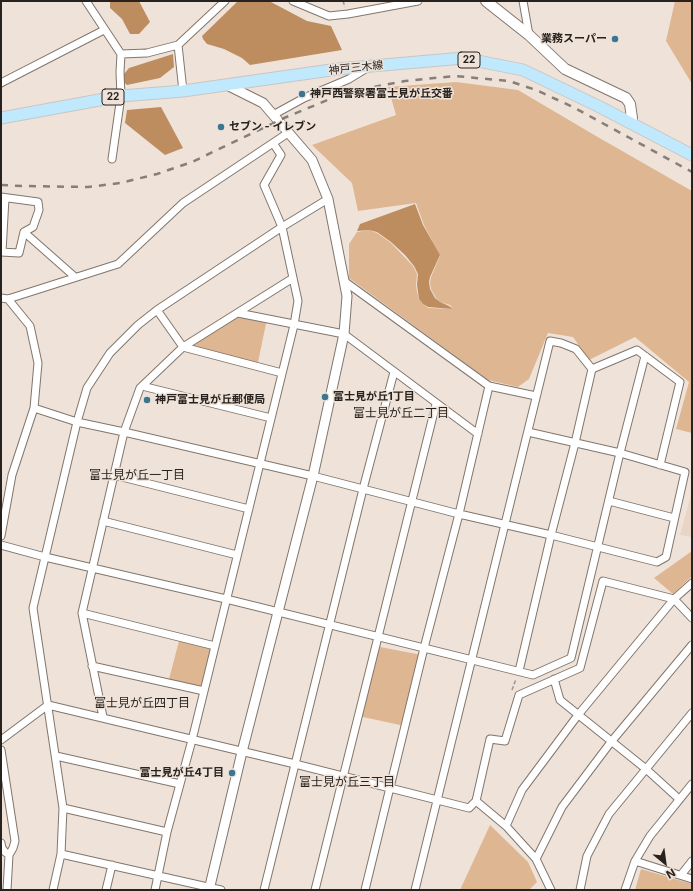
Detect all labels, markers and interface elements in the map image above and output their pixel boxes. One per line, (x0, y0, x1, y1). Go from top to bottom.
place label: 業務スーパー (541, 32, 607, 46)
marker: 業務スーパー (610, 34, 620, 44)
road number: 22 (458, 52, 480, 68)
street label: 神戸三木線 (328, 59, 384, 77)
place label: 神戸西警察署富士見が丘交番 (310, 87, 453, 101)
road number: 22 (102, 89, 124, 105)
marker: 神戸西警察署富士見が丘交番 (297, 89, 307, 99)
place label: セブン - イレブン (229, 120, 316, 134)
marker: セブン - イレブン (216, 122, 226, 132)
place label: 富士見が丘1丁目 (333, 390, 415, 404)
marker: 富士見が丘1丁目 (320, 392, 330, 402)
place label: 神戸富士見が丘郵便局 (155, 393, 265, 407)
marker: 神戸富士見が丘郵便局 (142, 395, 152, 405)
district label: 富士見が丘二丁目 (353, 406, 449, 420)
district label: 富士見が丘一丁目 (89, 468, 185, 482)
district label: 富士見が丘四丁目 (94, 696, 190, 710)
place label: 富士見が丘4丁目 (140, 766, 224, 780)
marker: 富士見が丘4丁目 (227, 768, 237, 778)
district label: 富士見が丘三丁目 (299, 775, 395, 789)
north arrow (645, 843, 685, 883)
text: N (664, 865, 678, 882)

